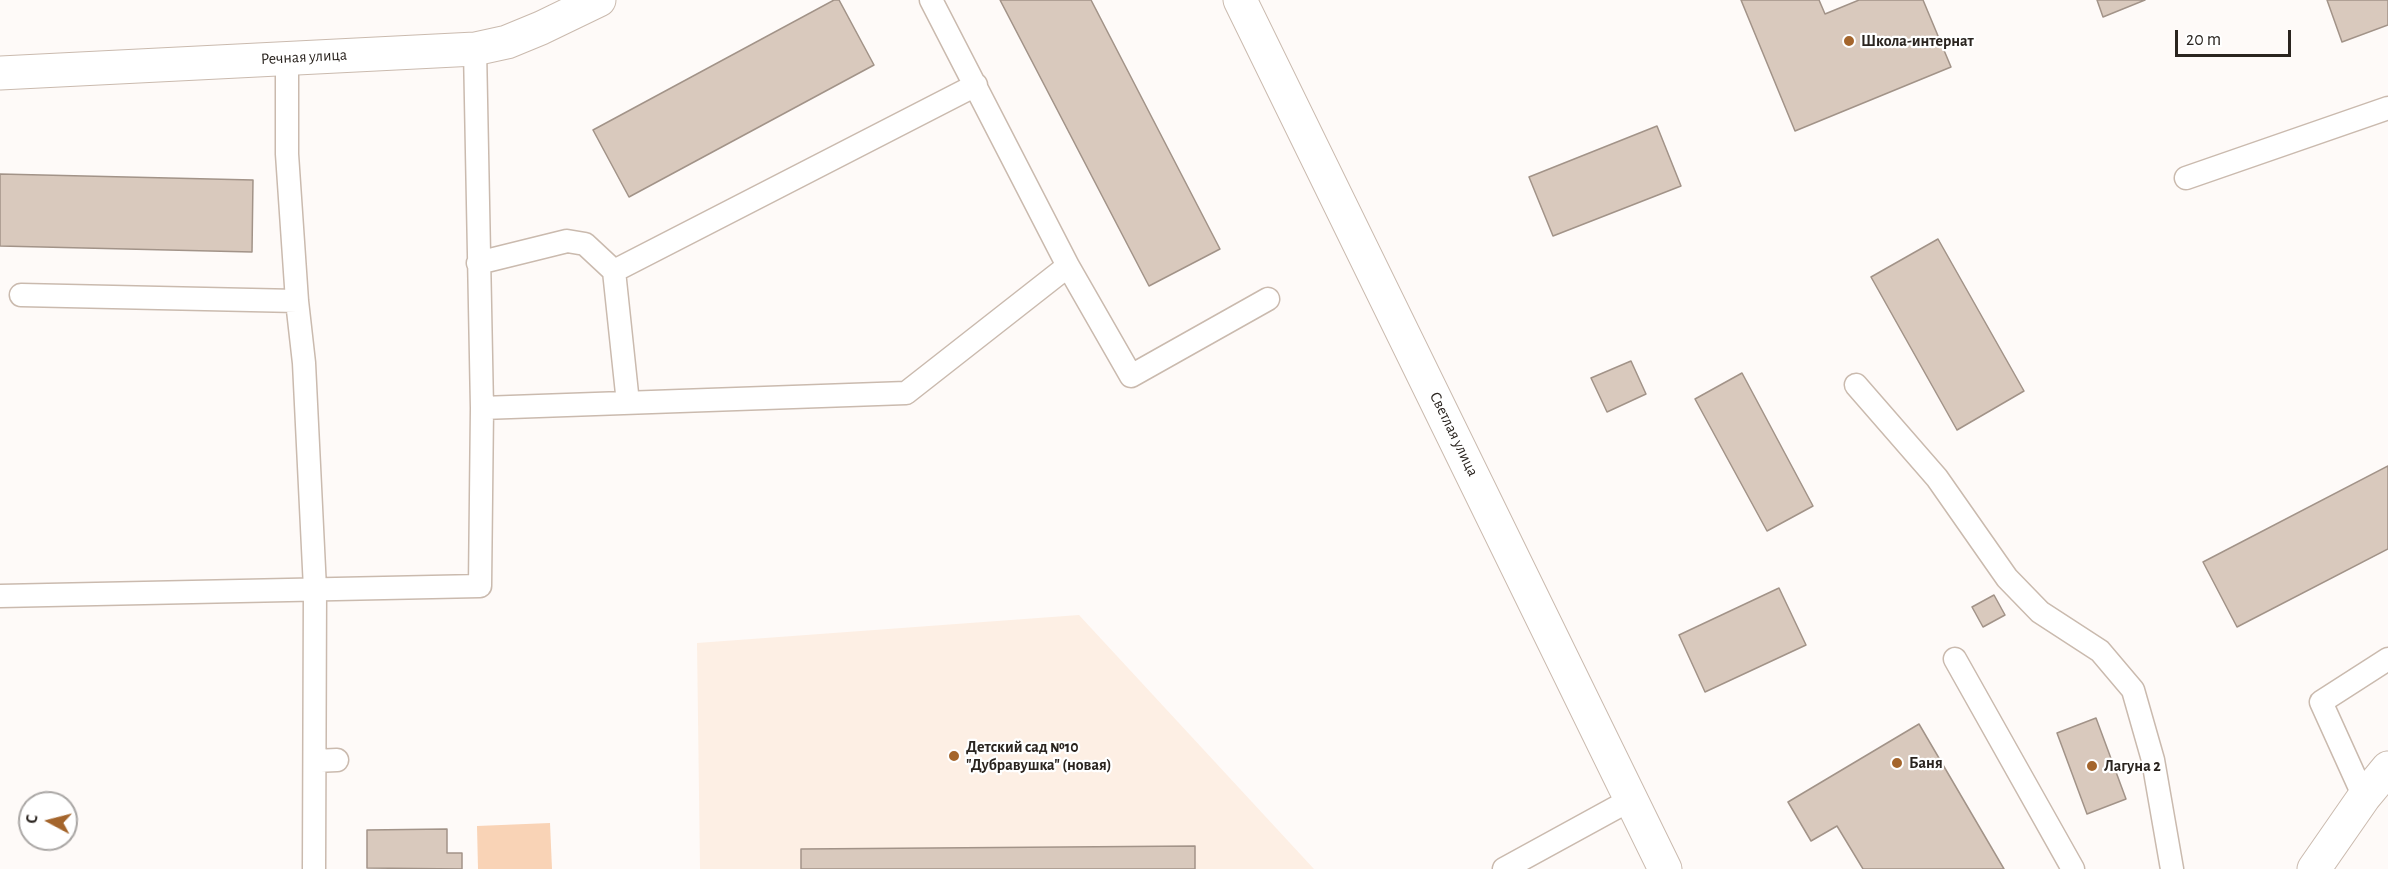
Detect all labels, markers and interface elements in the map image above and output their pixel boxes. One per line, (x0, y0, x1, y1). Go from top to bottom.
scale bar (2178, 18, 2294, 56)
place label: Школа-интернат (1861, 31, 1974, 51)
text: 20 m (2186, 31, 2221, 49)
marker: Школа-интернат (1842, 34, 1856, 48)
street label: Речная улица (260, 45, 348, 69)
street label: Светлая улица (1425, 389, 1483, 479)
place label: Детский сад №10 "Дубравушка" (новая) (966, 737, 1112, 775)
marker: Детский сад №10 "Дубравушка" (новая) (947, 749, 961, 763)
place label: Баня (1909, 753, 1943, 773)
marker: Баня (1890, 756, 1904, 770)
place label: Лагуна 2 (2104, 756, 2161, 776)
marker: Лагуна 2 (2085, 759, 2099, 773)
north arrow (18, 791, 78, 851)
text: С (24, 814, 41, 824)

